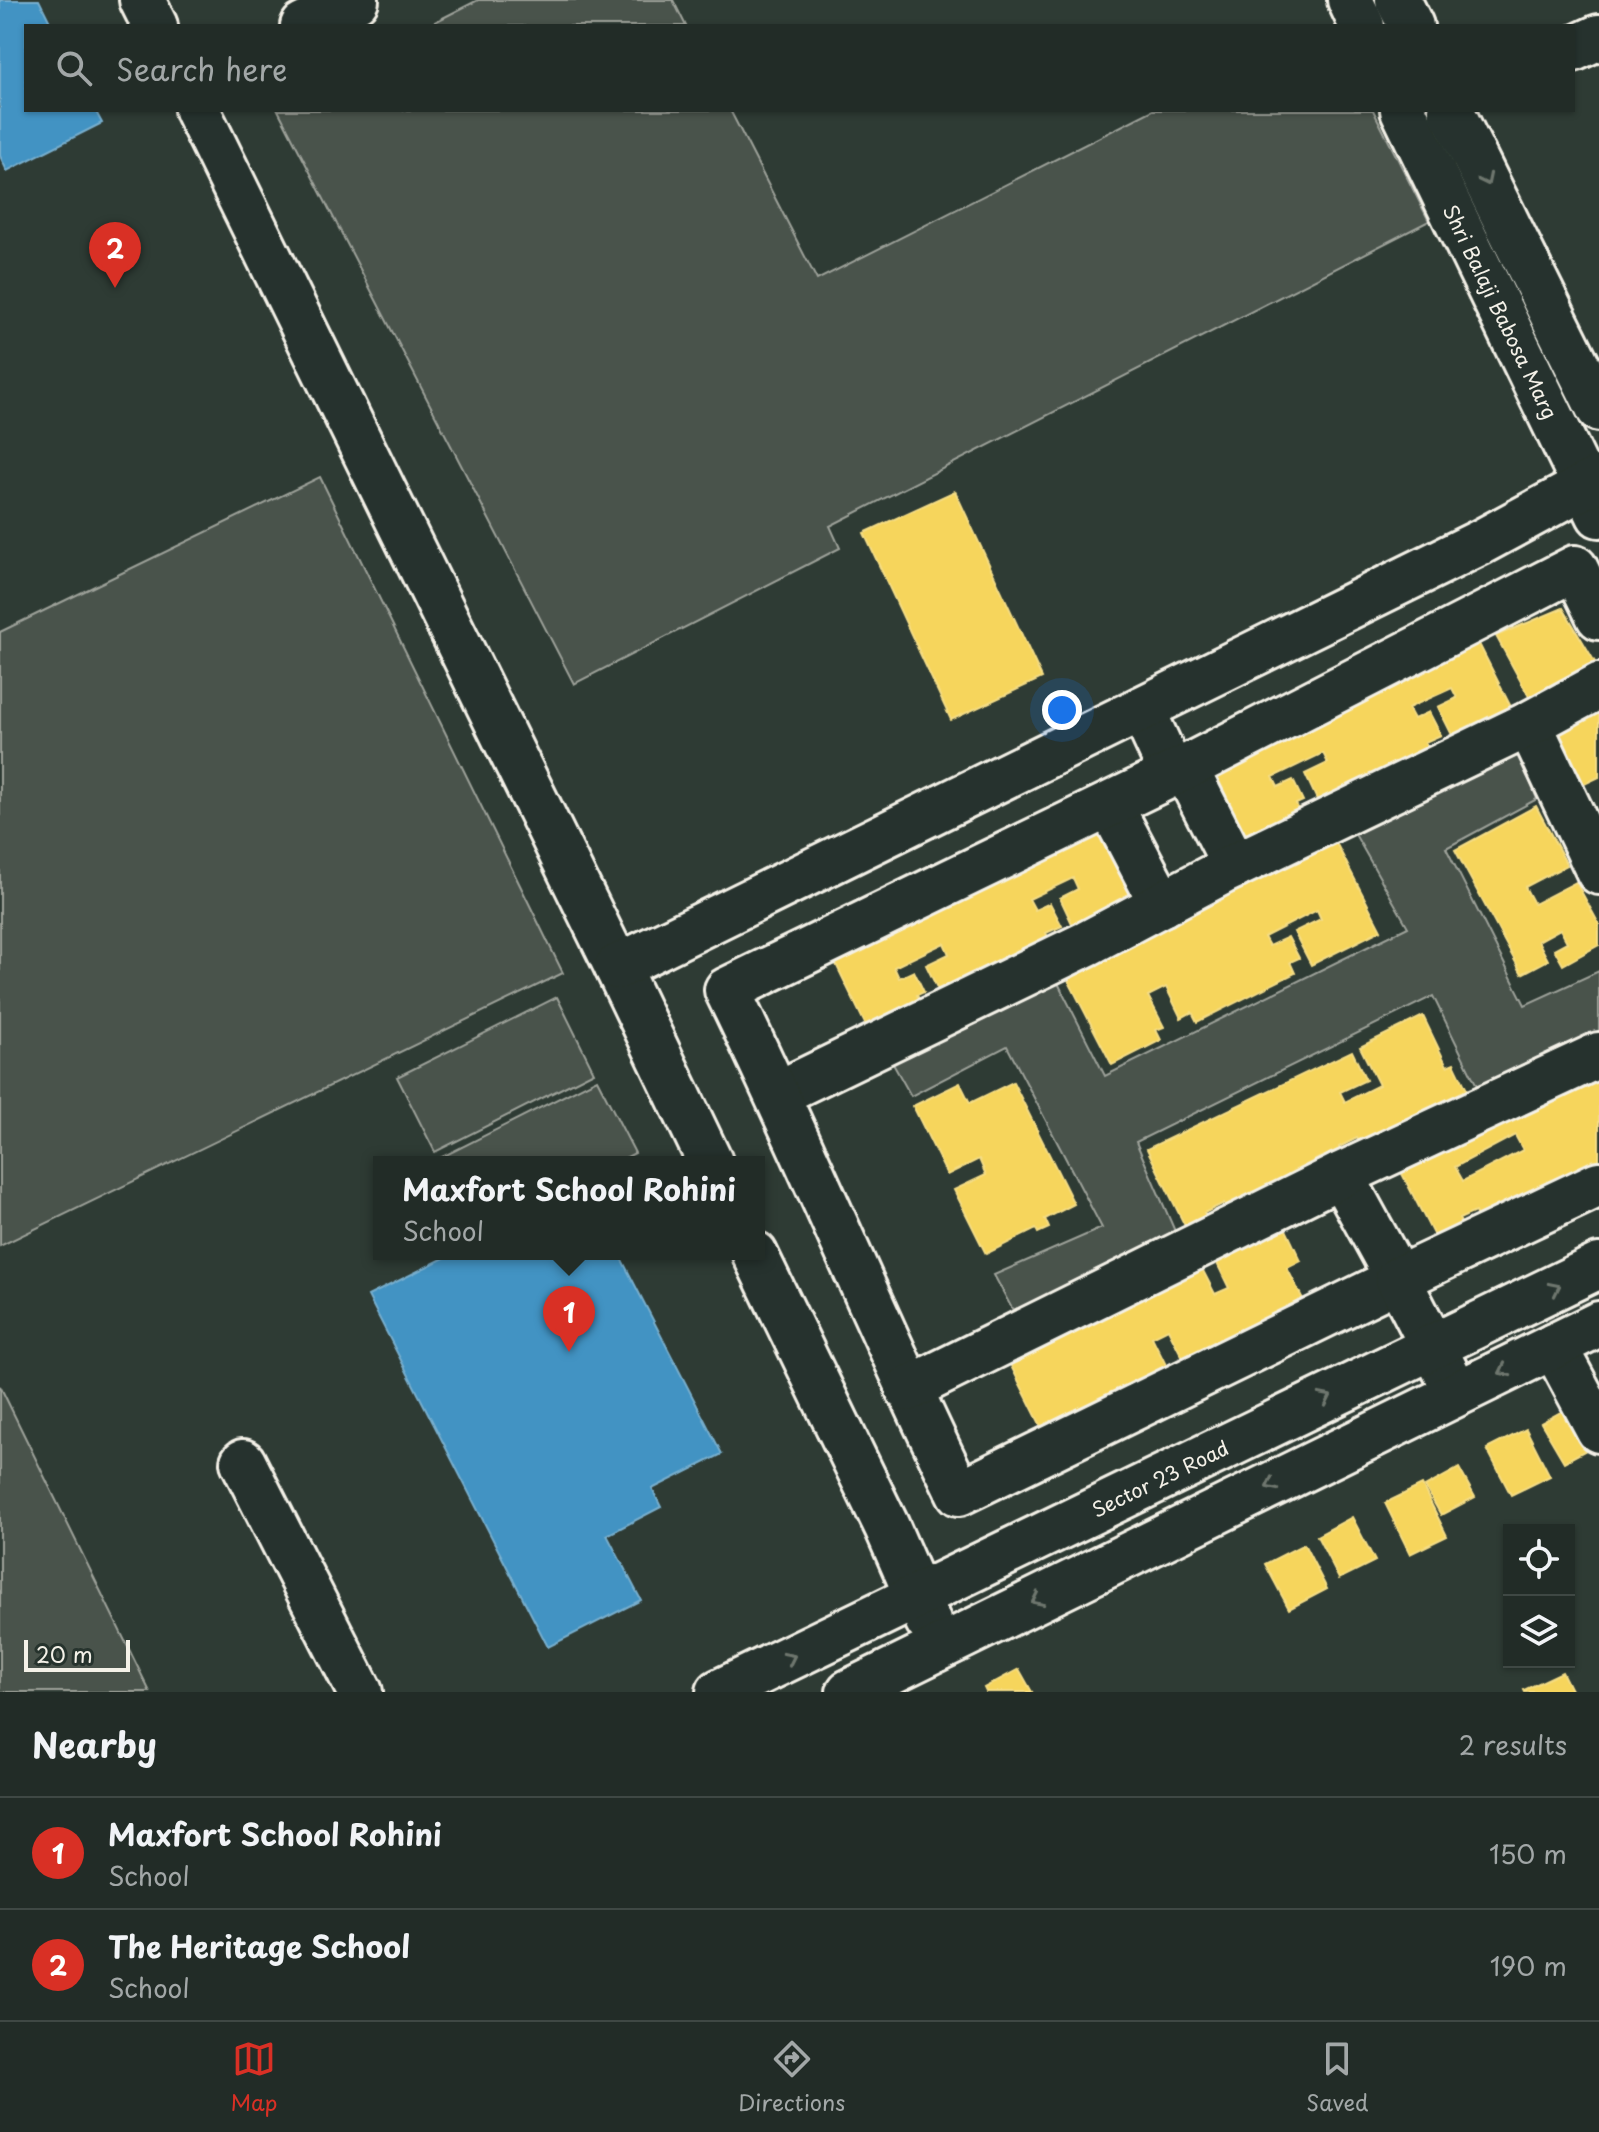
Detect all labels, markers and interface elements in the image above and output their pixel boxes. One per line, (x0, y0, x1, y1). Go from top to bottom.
search box (24, 24, 1575, 112)
icon: search (52, 46, 96, 90)
text: Search here (116, 46, 288, 91)
one-way arrow (1477, 171, 1492, 186)
street label: Shri Balaji Babosa Marg (1436, 199, 1565, 424)
pin: 2 (89, 222, 141, 288)
your location (1042, 690, 1082, 730)
popup (373, 1156, 765, 1260)
text: Maxfort School Rohini (402, 1166, 736, 1211)
text: School (402, 1211, 484, 1250)
one-way arrow (1546, 1282, 1561, 1297)
pin: 1 (543, 1286, 595, 1352)
one-way arrow (1498, 1361, 1512, 1377)
one-way arrow (1318, 1393, 1333, 1408)
street label: Sector 23 Road (1086, 1433, 1234, 1524)
one-way arrow (1264, 1476, 1279, 1491)
map controls (1503, 1524, 1575, 1668)
button: locate (1503, 1524, 1575, 1596)
one-way arrow (1031, 1590, 1046, 1606)
button: layers (1503, 1596, 1575, 1668)
scale bar (24, 1636, 130, 1672)
text: 20 m (36, 1637, 93, 1670)
one-way arrow (781, 1652, 796, 1668)
text: Nearby (32, 1718, 157, 1770)
text: 2 results (1459, 1725, 1567, 1764)
text: Maxfort School Rohini (108, 1811, 442, 1856)
text: 1 (52, 1834, 64, 1873)
text: 150 m (1489, 1834, 1567, 1873)
text: School (108, 1856, 190, 1895)
text: The Heritage School (108, 1923, 410, 1968)
text: 2 (49, 1946, 67, 1985)
text: 190 m (1490, 1946, 1567, 1985)
text: School (108, 1968, 190, 2007)
tab: Map (230, 2037, 277, 2118)
tab: Directions (738, 2037, 845, 2118)
tab: Saved (1306, 2037, 1369, 2118)

